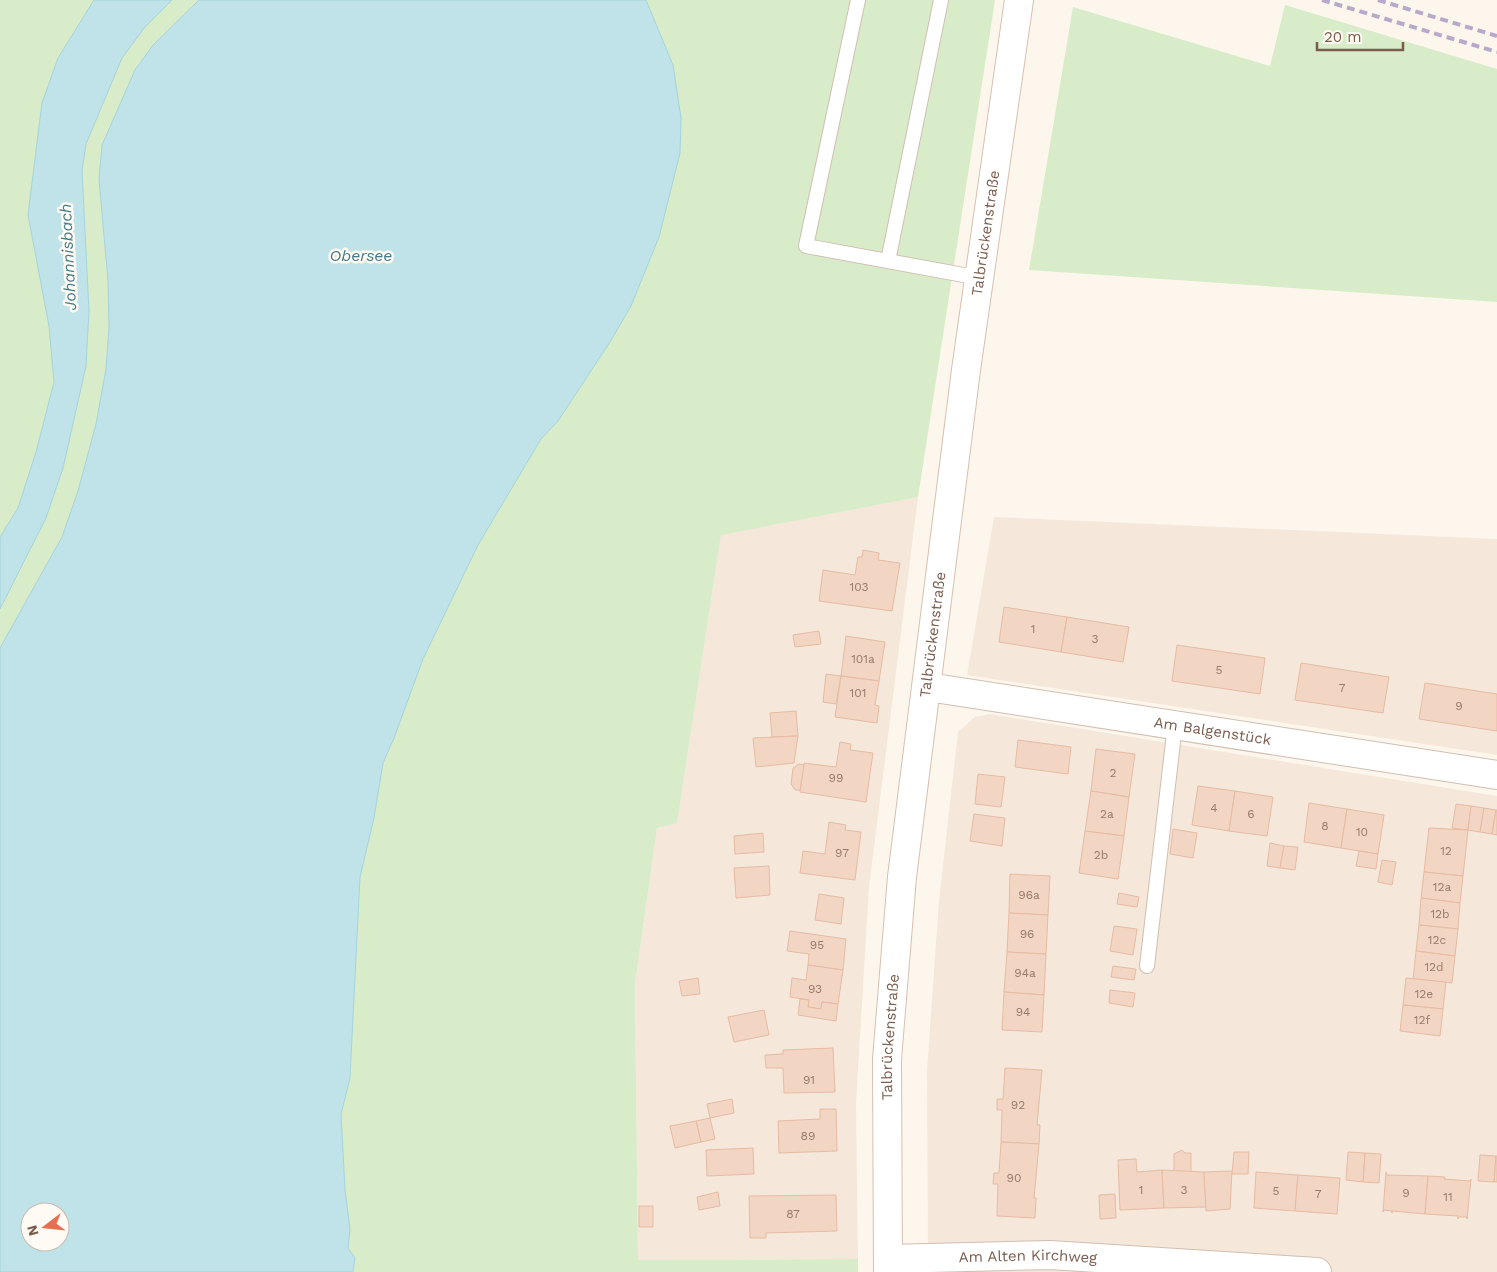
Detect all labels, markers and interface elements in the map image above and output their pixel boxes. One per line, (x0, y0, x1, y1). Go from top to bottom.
scale bar (1317, 20, 1403, 52)
text: 20 m (1324, 28, 1362, 46)
street label: Talbrückenstraße (968, 169, 1004, 297)
water label: Johannisbach (56, 203, 80, 311)
water label: Obersee (330, 246, 392, 265)
street label: Talbrückenstraße (916, 571, 949, 698)
house number: 103 (850, 580, 868, 594)
house number: 1 (1031, 622, 1035, 636)
house number: 3 (1092, 632, 1099, 646)
house number: 101a (851, 652, 875, 666)
house number: 5 (1216, 663, 1223, 677)
house number: 7 (1339, 681, 1346, 695)
house number: 101 (850, 686, 866, 700)
house number: 9 (1455, 699, 1463, 713)
street label: Am Balgenstück (1153, 713, 1273, 749)
house number: 2 (1110, 766, 1117, 780)
house number: 99 (829, 771, 843, 785)
house number: 4 (1210, 801, 1218, 815)
house number: 2a (1100, 807, 1114, 821)
house number: 6 (1247, 807, 1255, 821)
house number: 8 (1321, 819, 1329, 833)
house number: 10 (1356, 825, 1368, 839)
house number: 12 (1440, 844, 1452, 858)
house number: 97 (835, 846, 849, 860)
house number: 2b (1094, 848, 1108, 862)
house number: 12a (1433, 880, 1451, 894)
house number: 96a (1018, 888, 1040, 902)
house number: 12b (1430, 907, 1450, 921)
house number: 96 (1020, 927, 1034, 941)
house number: 12c (1428, 933, 1446, 947)
house number: 95 (810, 938, 824, 952)
house number: 12d (1424, 960, 1444, 974)
house number: 94a (1014, 966, 1036, 980)
street label: Talbrückenstraße (878, 973, 903, 1100)
house number: 93 (808, 982, 822, 996)
house number: 12e (1415, 987, 1433, 1001)
house number: 94 (1016, 1005, 1030, 1019)
house number: 12f (1414, 1013, 1430, 1027)
house number: 91 (803, 1073, 815, 1087)
house number: 92 (1011, 1098, 1025, 1112)
house number: 89 (801, 1129, 815, 1143)
house number: 90 (1007, 1171, 1021, 1185)
house number: 1 (1139, 1183, 1143, 1197)
house number: 3 (1181, 1183, 1188, 1197)
house number: 5 (1273, 1184, 1280, 1198)
house number: 9 (1402, 1186, 1410, 1200)
house number: 7 (1315, 1187, 1322, 1201)
house number: 11 (1443, 1190, 1453, 1204)
north arrow (20, 1202, 70, 1252)
house number: 87 (786, 1207, 800, 1221)
text: N (23, 1223, 42, 1238)
street label: Am Alten Kirchweg (958, 1246, 1098, 1267)

